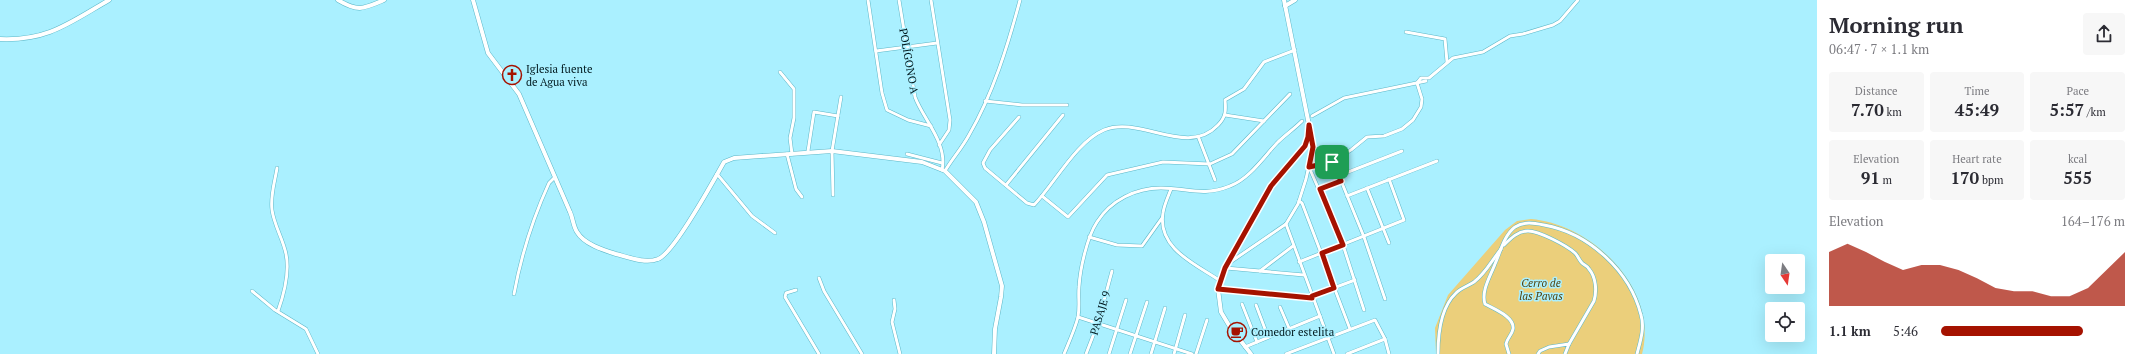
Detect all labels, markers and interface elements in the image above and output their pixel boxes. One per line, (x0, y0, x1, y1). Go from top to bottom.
text: Morning run (1829, 10, 1963, 39)
button: share (2083, 13, 2125, 55)
street label: POLÍGONO A (896, 27, 922, 95)
text: 06:47 · 7 × 1.1 km (1829, 40, 1929, 58)
place label: Iglesia fuente de Agua viva (526, 62, 593, 89)
church icon: Iglesia fuente de Agua viva (501, 64, 523, 86)
text: Distance (1855, 84, 1898, 98)
text: Time (1964, 84, 1990, 98)
text: Pace (2066, 84, 2089, 98)
text: 7.70 (1851, 98, 1884, 121)
text: 45:49 (1955, 98, 1999, 121)
text: 5:57 (2050, 98, 2084, 121)
text: km (1884, 105, 1902, 119)
text: /km (2084, 105, 2106, 119)
pin (1315, 145, 1349, 179)
icon: arrive (1321, 151, 1343, 173)
text: Elevation (1853, 152, 1899, 166)
text: Heart rate (1952, 152, 2002, 166)
text: kcal (2068, 152, 2087, 166)
text: 91 (1861, 166, 1880, 189)
text: 170 (1950, 166, 1979, 189)
text: 555 (2063, 166, 2092, 189)
text: m (1880, 173, 1892, 187)
text: bpm (1979, 173, 2004, 187)
text: Elevation (1829, 212, 1884, 230)
text: 164–176 m (2061, 212, 2125, 230)
north arrow (1765, 254, 1805, 294)
map controls (1765, 254, 1805, 342)
park label: Cerro de las Pavas (1519, 276, 1563, 303)
street label: PASAJE 9 (1087, 289, 1113, 337)
button: locate (1765, 302, 1805, 342)
cafe icon: Comedor estelita (1226, 321, 1248, 343)
text: 1.1 km (1829, 322, 1871, 340)
text: 5:46 (1893, 322, 1918, 340)
place label: Comedor estelita (1251, 325, 1335, 339)

